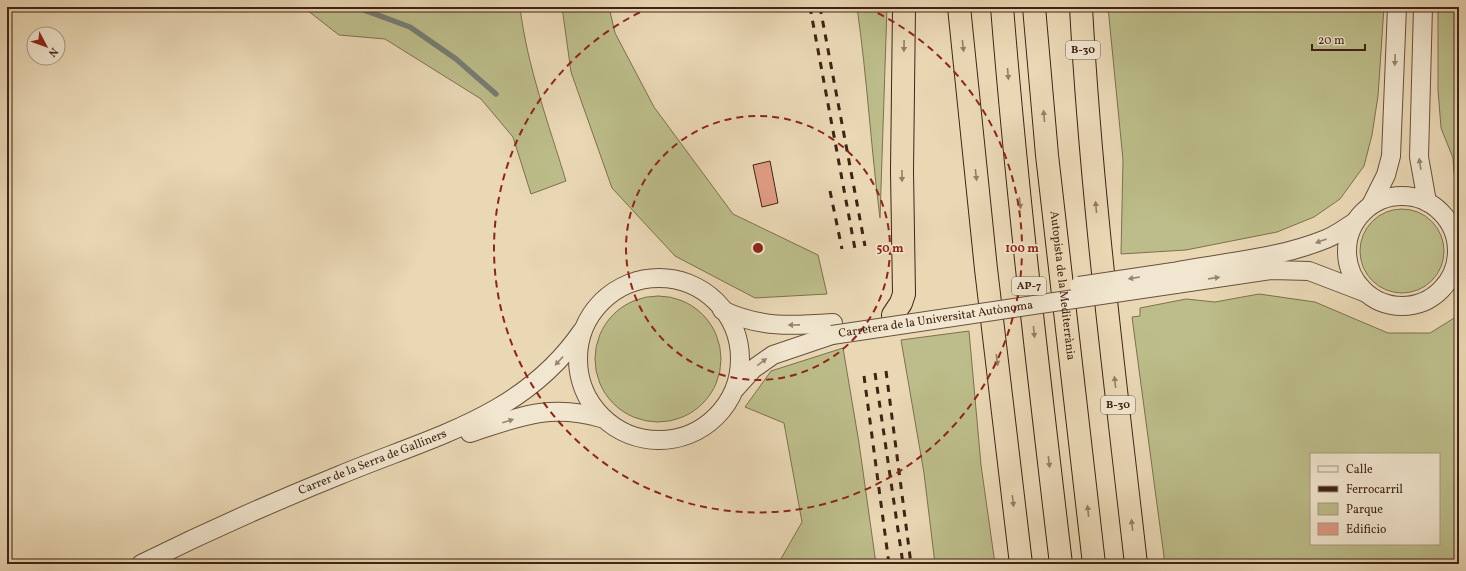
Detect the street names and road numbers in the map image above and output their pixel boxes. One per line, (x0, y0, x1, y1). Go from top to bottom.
road number: B-30 (1066, 41, 1100, 59)
street label: Autopista de la Mediterrània (1045, 210, 1079, 361)
road number: AP-7 (1012, 277, 1046, 295)
street label: Carretera de la Universitat Autònoma (837, 297, 1034, 342)
road number: B-30 (1101, 396, 1135, 414)
street label: Carrer de la Serra de Galliners (296, 426, 449, 499)

